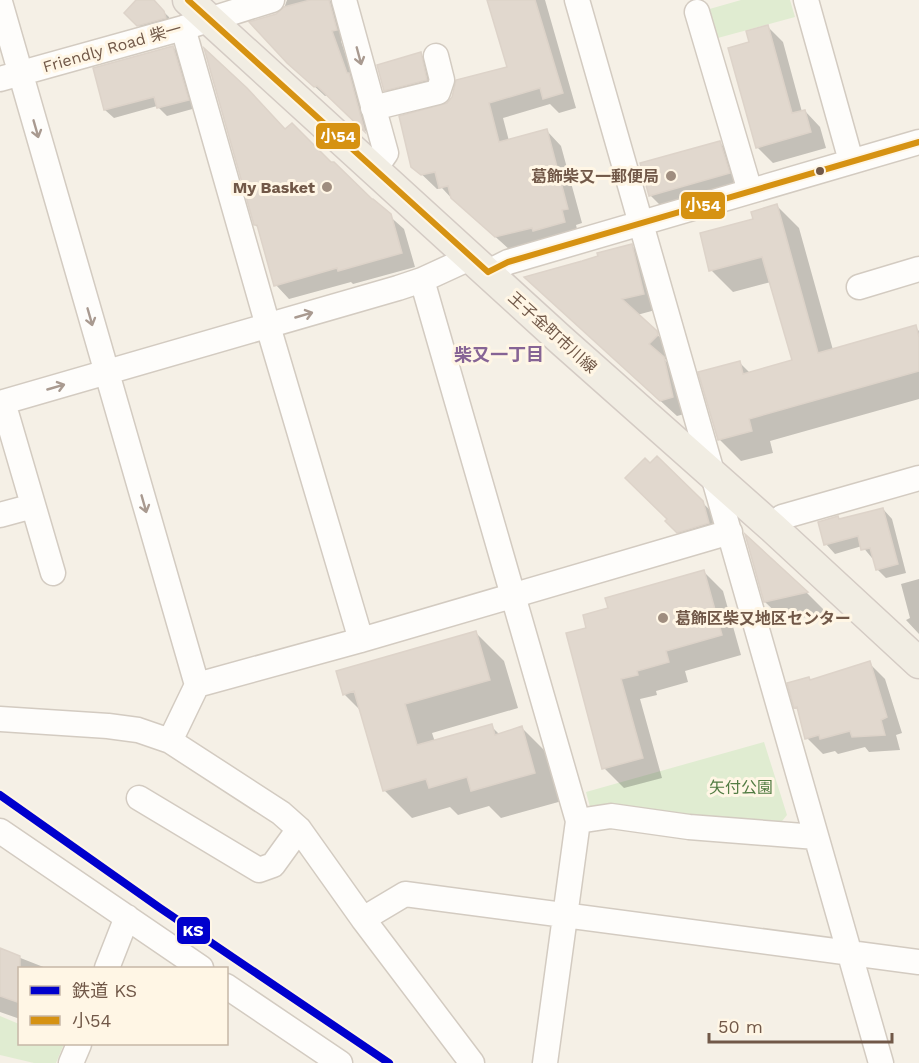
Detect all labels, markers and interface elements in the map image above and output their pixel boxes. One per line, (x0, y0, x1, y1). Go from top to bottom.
street label: Friendly Road 柴一 (41, 19, 184, 76)
one-way arrow (354, 47, 365, 66)
one-way arrow (31, 119, 42, 138)
line badge: 小54 (315, 122, 361, 150)
text: 小54 (320, 127, 356, 146)
unlabelled marker (814, 165, 826, 177)
place label: 葛飾柴又一郵便局 (531, 167, 659, 186)
marker: 葛飾柴又一郵便局 (664, 169, 678, 183)
place label: My Basket (233, 178, 315, 197)
marker: My Basket (320, 180, 334, 194)
line badge: 小54 (680, 191, 726, 220)
text: 小54 (685, 196, 721, 215)
street label: 王子金町市川線 (505, 288, 601, 377)
one-way arrow (85, 307, 96, 326)
one-way arrow (294, 309, 313, 320)
district label: 柴又一丁目 (454, 344, 544, 365)
one-way arrow (46, 380, 65, 392)
one-way arrow (138, 494, 150, 513)
place label: 葛飾区柴又地区センター (675, 609, 851, 628)
marker: 葛飾区柴又地区センター (656, 611, 670, 625)
park label: 矢付公園 (709, 778, 773, 797)
line badge: KS (176, 916, 211, 945)
text: KS (182, 921, 204, 940)
legend (18, 967, 228, 1045)
text: 鉄道 KS (72, 980, 137, 1001)
scale bar (709, 1006, 892, 1044)
text: 小54 (72, 1010, 111, 1031)
text: 50 m (718, 1016, 763, 1037)

